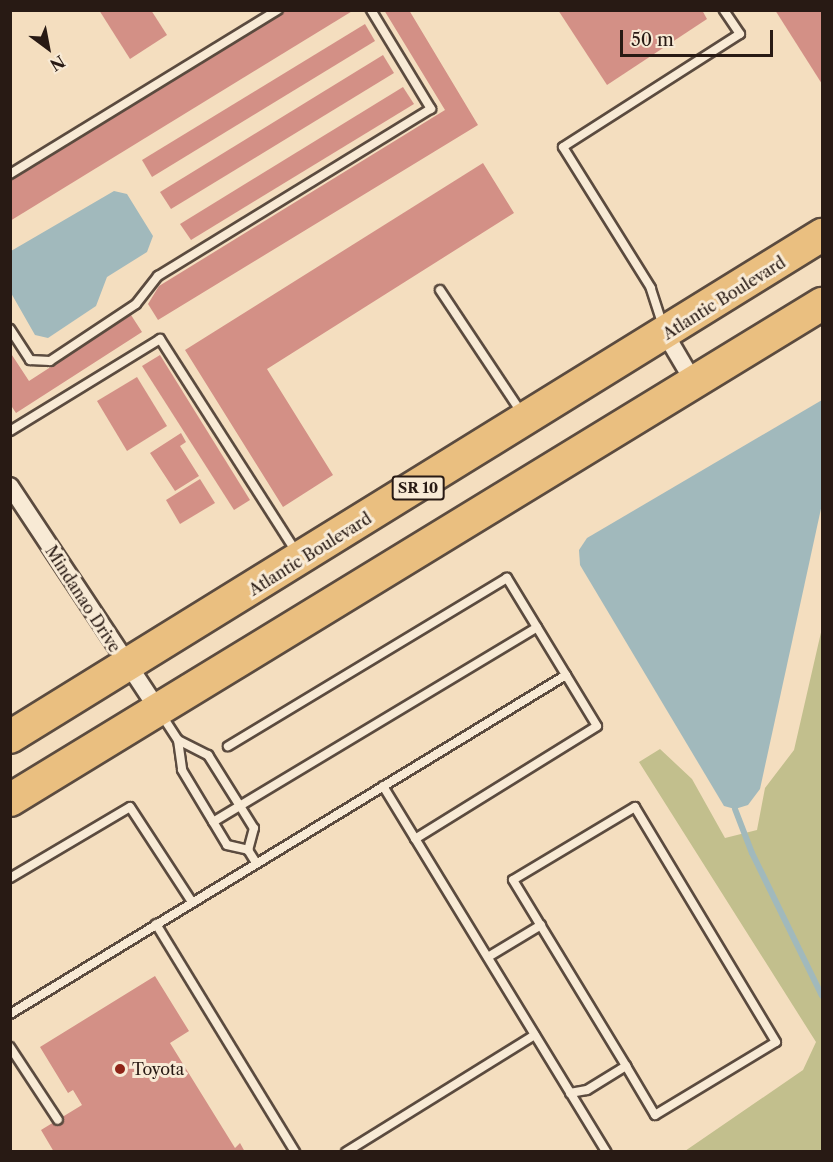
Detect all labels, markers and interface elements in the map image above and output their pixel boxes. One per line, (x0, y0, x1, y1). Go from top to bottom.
north arrow (18, 18, 78, 78)
scale bar (623, 18, 776, 56)
text: 50 m (631, 29, 674, 51)
text: N (46, 51, 69, 75)
street label: Atlantic Boulevard (659, 253, 789, 343)
road number: SR 10 (391, 476, 445, 500)
street label: Atlantic Boulevard (245, 509, 375, 599)
street label: Mindanao Drive (41, 542, 125, 656)
place label: Toyota (132, 1059, 184, 1079)
marker: Toyota (113, 1062, 127, 1076)

